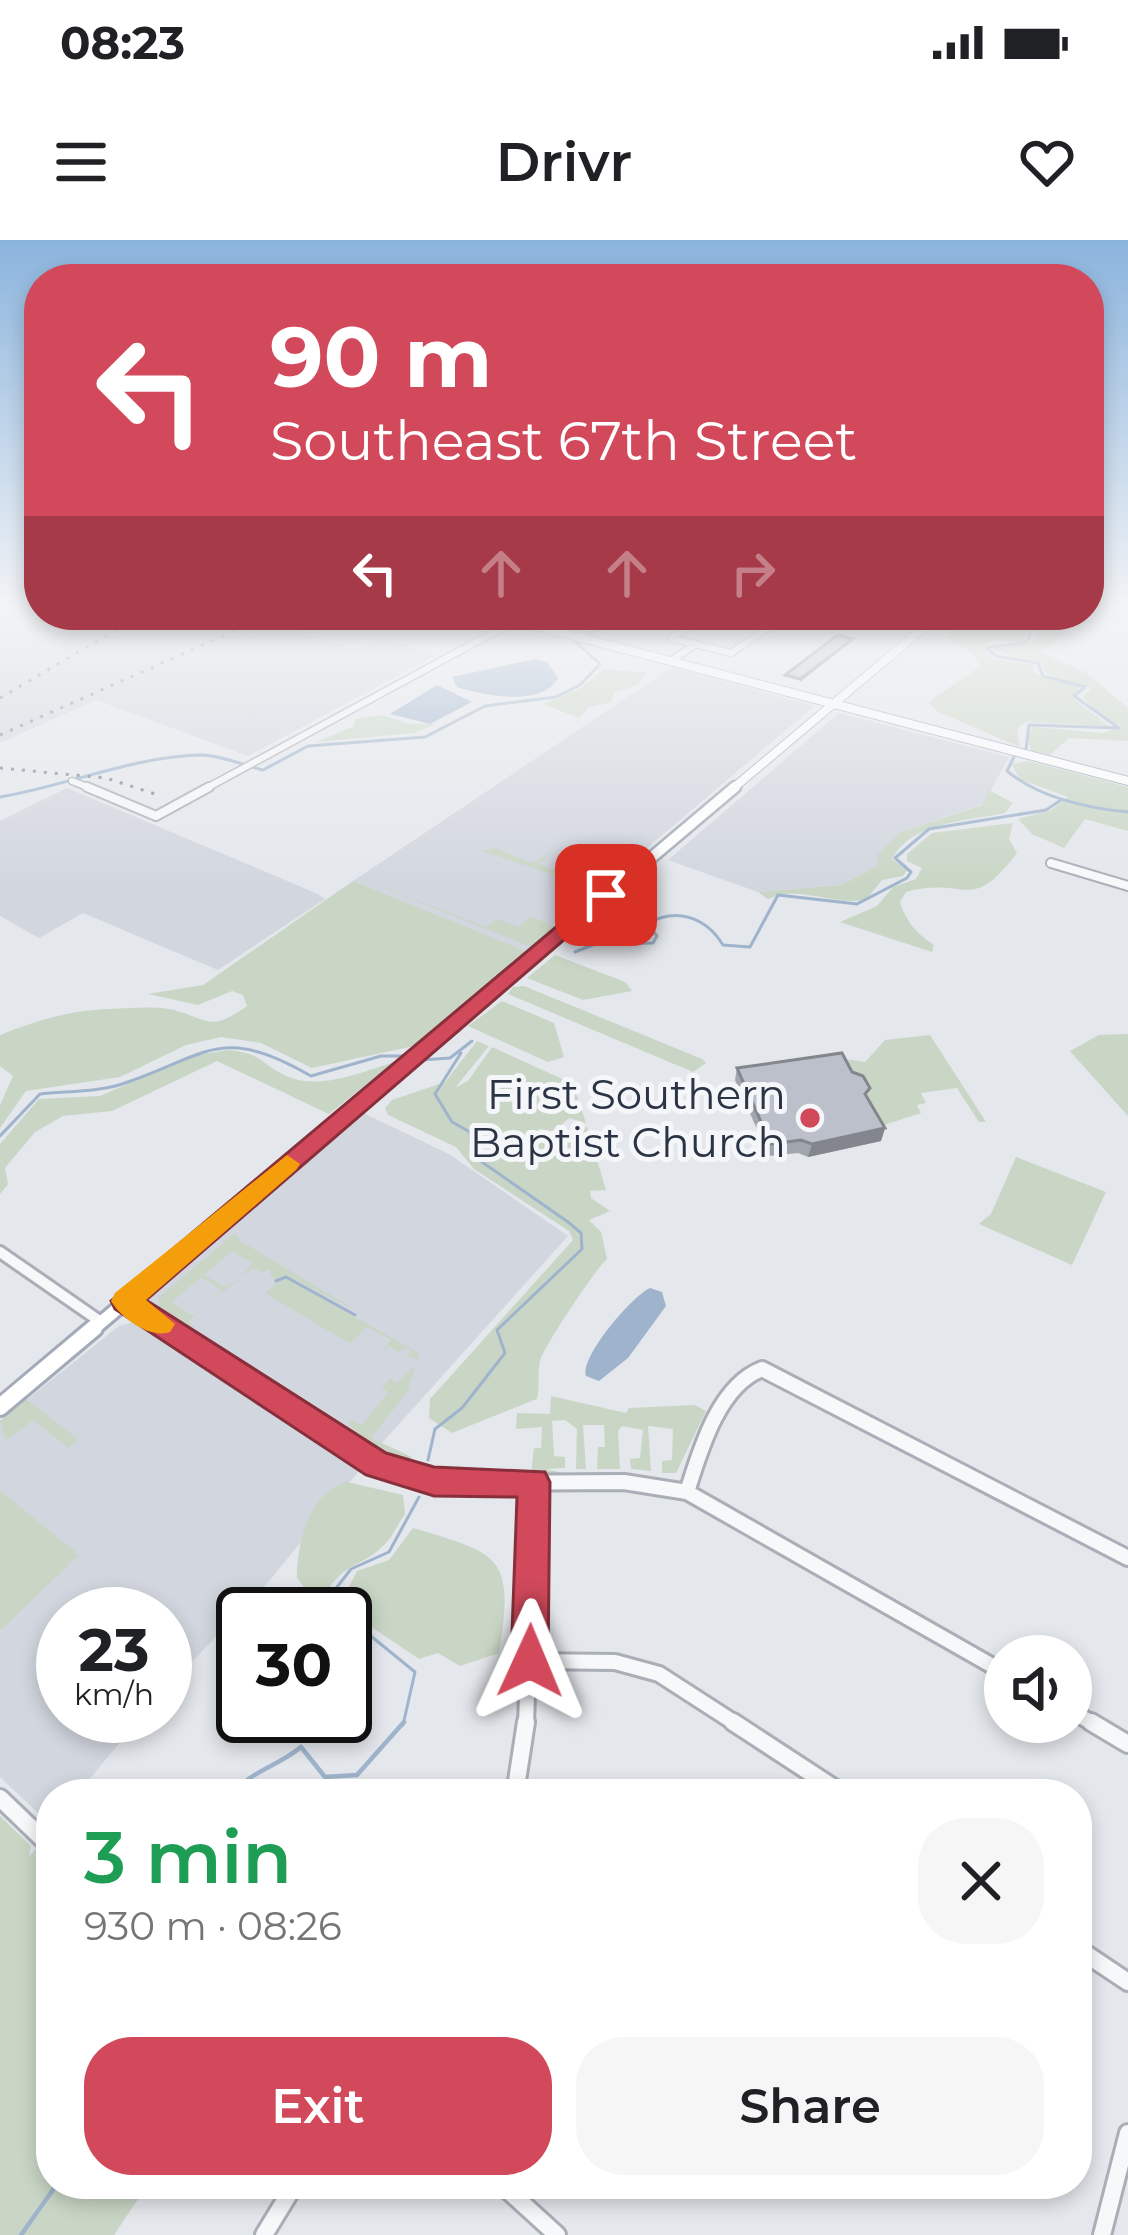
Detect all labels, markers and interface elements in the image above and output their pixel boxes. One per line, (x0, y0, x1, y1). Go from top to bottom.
text: 08:23 (60, 15, 185, 70)
icon: menu (48, 129, 114, 195)
text: Drivr (496, 129, 632, 195)
icon: heart (1014, 129, 1080, 195)
text: 90 m (270, 306, 492, 408)
icon: left (72, 312, 228, 468)
text: Southeast 67th Street (270, 408, 857, 474)
icon: left (342, 540, 408, 606)
icon: ahead (468, 540, 534, 606)
icon: ahead (594, 540, 660, 606)
icon: right (720, 540, 786, 606)
pin (555, 844, 657, 946)
icon: arrive (573, 862, 639, 928)
place label: First Southern Baptist Church (470, 1068, 786, 1168)
marker: First Southern Baptist Church (797, 1105, 823, 1131)
speed limit sign: 30 (216, 1587, 372, 1743)
position arrow (467, 1598, 593, 1724)
text: 23 (79, 1613, 149, 1686)
map controls (984, 1635, 1092, 1743)
button: sound (984, 1635, 1092, 1743)
text: km/h (74, 1676, 154, 1713)
text: 3 min (84, 1813, 292, 1901)
button: close (918, 1818, 1044, 1944)
text: 930 m · 08:26 (84, 1902, 342, 1950)
button: Exit (84, 2037, 552, 2175)
button: Share (576, 2037, 1044, 2175)

